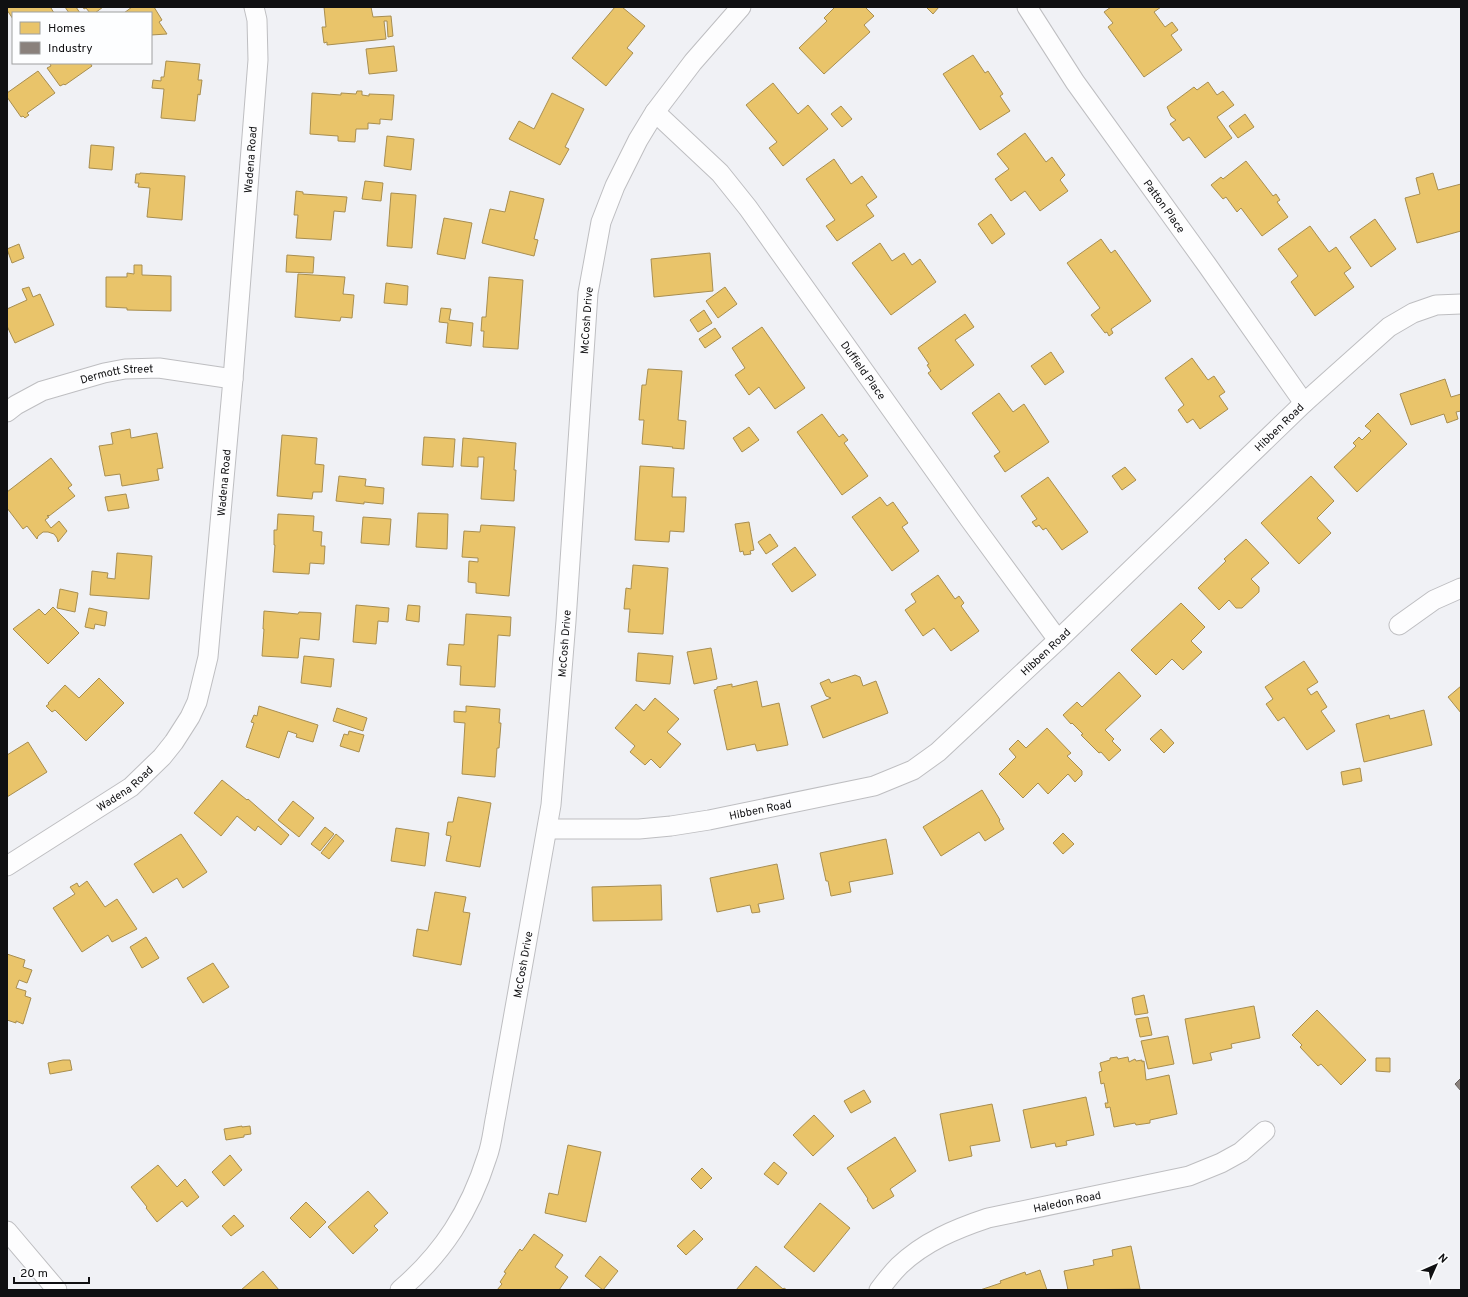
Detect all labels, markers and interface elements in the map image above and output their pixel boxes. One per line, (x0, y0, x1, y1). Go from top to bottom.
legend (12, 12, 152, 64)
text: Homes (48, 21, 85, 37)
text: Industry (48, 41, 93, 57)
street label: Wadena Road (242, 126, 261, 194)
street label: Patton Place (1140, 177, 1188, 236)
street label: McCosh Drive (578, 286, 597, 354)
street label: Duffield Place (837, 339, 888, 403)
street label: Dermott Street (79, 362, 153, 388)
street label: Hibben Road (1252, 401, 1307, 455)
street label: Wadena Road (215, 449, 235, 517)
street label: McCosh Drive (555, 609, 575, 678)
street label: Hibben Road (1018, 626, 1074, 679)
street label: Wadena Road (94, 763, 156, 815)
street label: Hibben Road (728, 797, 793, 824)
street label: McCosh Drive (511, 930, 536, 999)
street label: Haledon Road (1032, 1189, 1102, 1216)
north arrow (1416, 1245, 1456, 1285)
text: N (1435, 1251, 1450, 1266)
scale bar (14, 1259, 89, 1285)
text: 20 m (20, 1266, 48, 1282)

